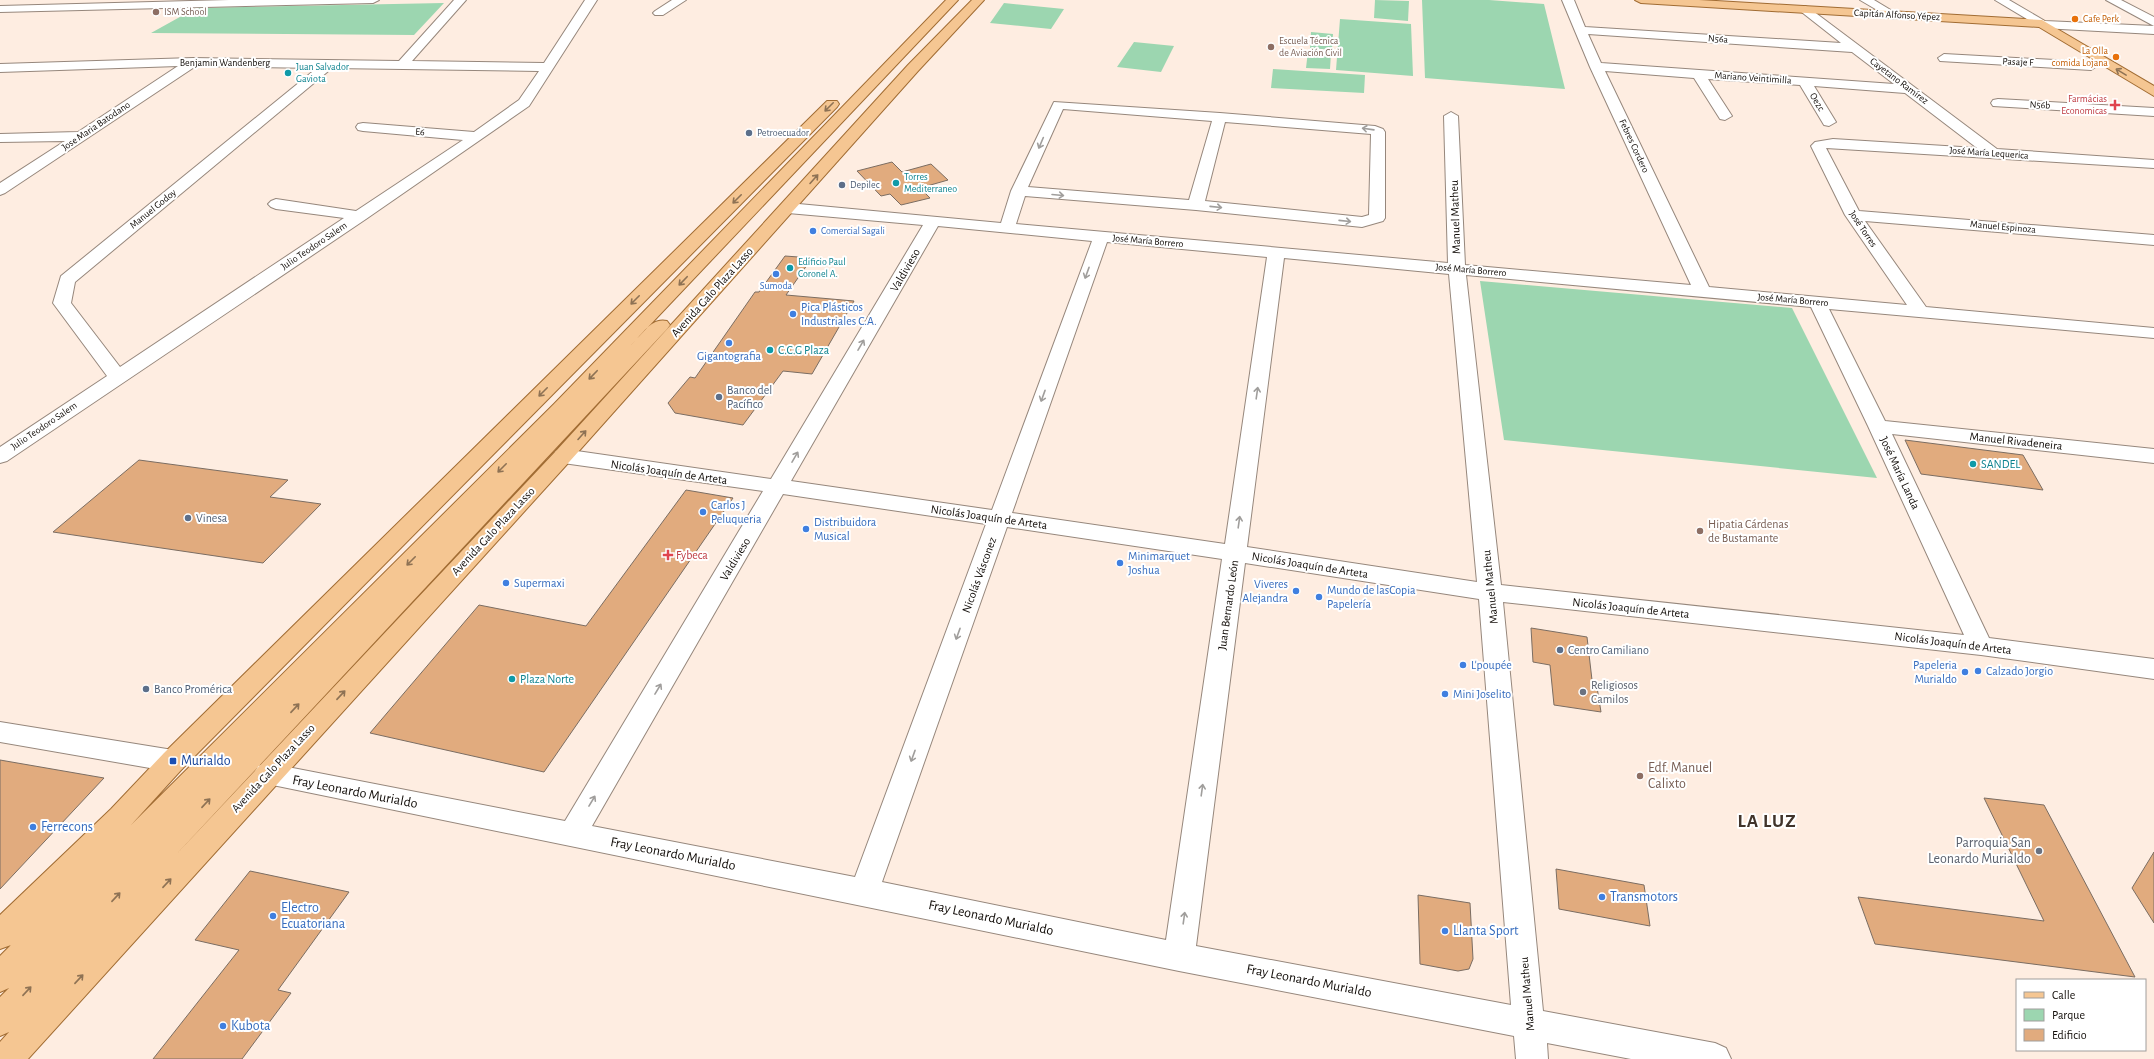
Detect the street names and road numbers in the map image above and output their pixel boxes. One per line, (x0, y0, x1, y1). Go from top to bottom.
street label: Capitán Alfonso Yépez (1854, 8, 1940, 22)
street label: N56a (1708, 33, 1729, 45)
street label: Cayetano Ramírez (1868, 56, 1930, 106)
street label: Pasaje F (2002, 56, 2034, 68)
street label: Benjamin Wandenberg (180, 58, 270, 68)
street label: Mariano Veintimilla (1714, 70, 1792, 86)
street label: Oe2c (1808, 91, 1826, 113)
street label: N56b (2029, 99, 2051, 111)
street label: Jose Maria Batodano (60, 100, 132, 152)
street label: Febres Cordero (1617, 118, 1651, 174)
street label: E6 (415, 127, 425, 137)
street label: José María Lequerica (1949, 145, 2029, 161)
street label: Manuel Matheu (1448, 180, 1462, 254)
street label: Manuel Godoy (128, 187, 179, 231)
street label: José Torres (1847, 209, 1879, 249)
street label: Manuel Espinoza (1970, 219, 2037, 235)
street label: Julio Teodoro Salem (279, 220, 349, 272)
street label: José María Borrero (1112, 233, 1184, 249)
street label: Avenida Galo Plaza Lasso (669, 245, 755, 339)
street label: Valdivieso (888, 246, 922, 294)
street label: José María Borrero (1435, 262, 1507, 278)
street label: José María Borrero (1757, 292, 1829, 308)
street label: Julio Teodoro Salem (9, 400, 79, 452)
street label: Manuel Rivadeneira (1969, 430, 2063, 452)
street label: José María Landa (1878, 435, 1922, 512)
street label: Nicolás Joaquín de Arteta (610, 458, 729, 486)
street label: Avenida Galo Plaza Lasso (449, 484, 537, 578)
street label: Nicolás Joaquín de Arteta (930, 503, 1049, 531)
street label: Valdivieso (718, 535, 752, 582)
street label: Nicolás Vásconez (960, 535, 998, 615)
street label: Manuel Matheu (1480, 549, 1500, 625)
street label: Nicolás Joaquín de Arteta (1251, 550, 1370, 580)
street label: Juan Bernardo León (1216, 559, 1240, 651)
street label: Nicolás Joaquín de Arteta (1572, 596, 1691, 620)
street label: Nicolás Joaquín de Arteta (1894, 630, 2013, 656)
street label: Avenida Galo Plaza Lasso (229, 721, 317, 815)
street label: Fray Leonardo Murialdo (291, 773, 419, 811)
street label: Fray Leonardo Murialdo (609, 835, 737, 873)
street label: Fray Leonardo Murialdo (927, 898, 1055, 938)
street label: Manuel Matheu (1518, 957, 1536, 1031)
street label: Fray Leonardo Murialdo (1245, 962, 1373, 1000)

